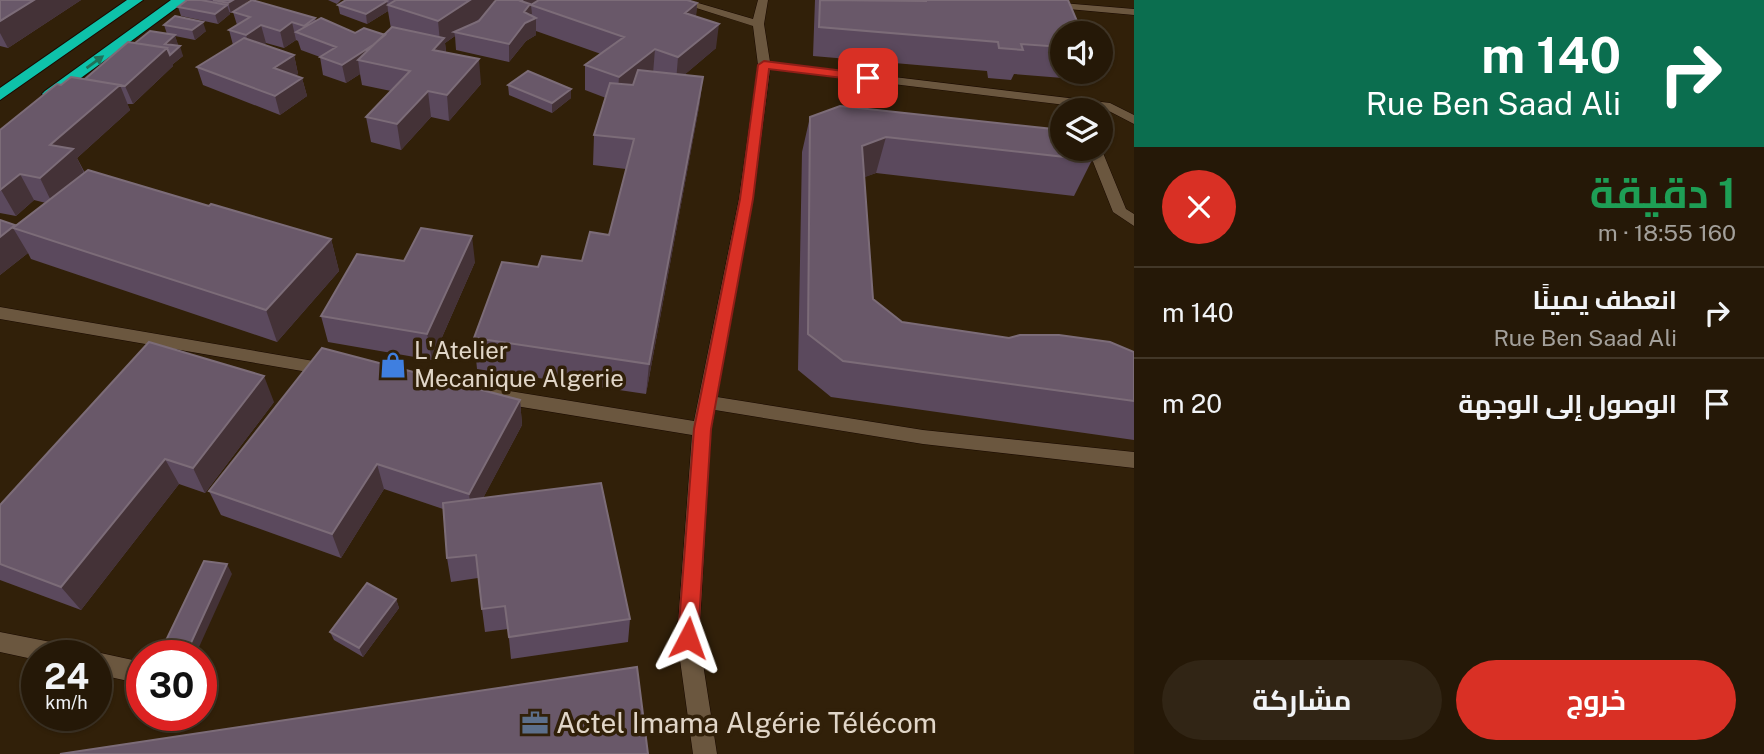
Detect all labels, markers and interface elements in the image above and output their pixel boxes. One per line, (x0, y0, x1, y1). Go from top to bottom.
map controls (1050, 21, 1113, 161)
button: sound (1050, 21, 1113, 84)
text: 140 m (1481, 26, 1621, 84)
icon: right (1645, 28, 1736, 119)
pin (838, 48, 898, 108)
one-way arrow (86, 55, 104, 69)
icon: arrive (849, 59, 887, 97)
text: Rue Ben Saad Ali (1366, 85, 1621, 122)
button: layers (1050, 98, 1113, 161)
text: 1 دقيقة (1590, 168, 1736, 217)
button: close (1162, 170, 1236, 244)
text: 160 m · 18:55 (1598, 219, 1736, 246)
text: انعطف يمينًا (1533, 284, 1677, 315)
icon: right (1698, 294, 1736, 332)
text: 140 m (1162, 297, 1234, 328)
text: Rue Ben Saad Ali (1494, 324, 1677, 351)
place label: L'Atelier Mecanique Algerie (414, 336, 624, 392)
shop icon: L'Atelier Mecanique Algerie (378, 350, 408, 380)
icon: arrive (1698, 385, 1736, 423)
text: 20 m (1162, 388, 1222, 419)
text: الوصول إلى الوجهة (1458, 388, 1677, 419)
position arrow (651, 601, 725, 675)
speed limit sign: 30 (126, 640, 217, 731)
text: 24 (44, 656, 89, 697)
button: مشاركة (1162, 660, 1442, 740)
button: خروج (1456, 660, 1736, 740)
text: km/h (45, 692, 88, 713)
place label: Actel Imama Algérie Télécom (556, 706, 937, 739)
office icon: Actel Imama Algérie Télécom (520, 708, 550, 738)

